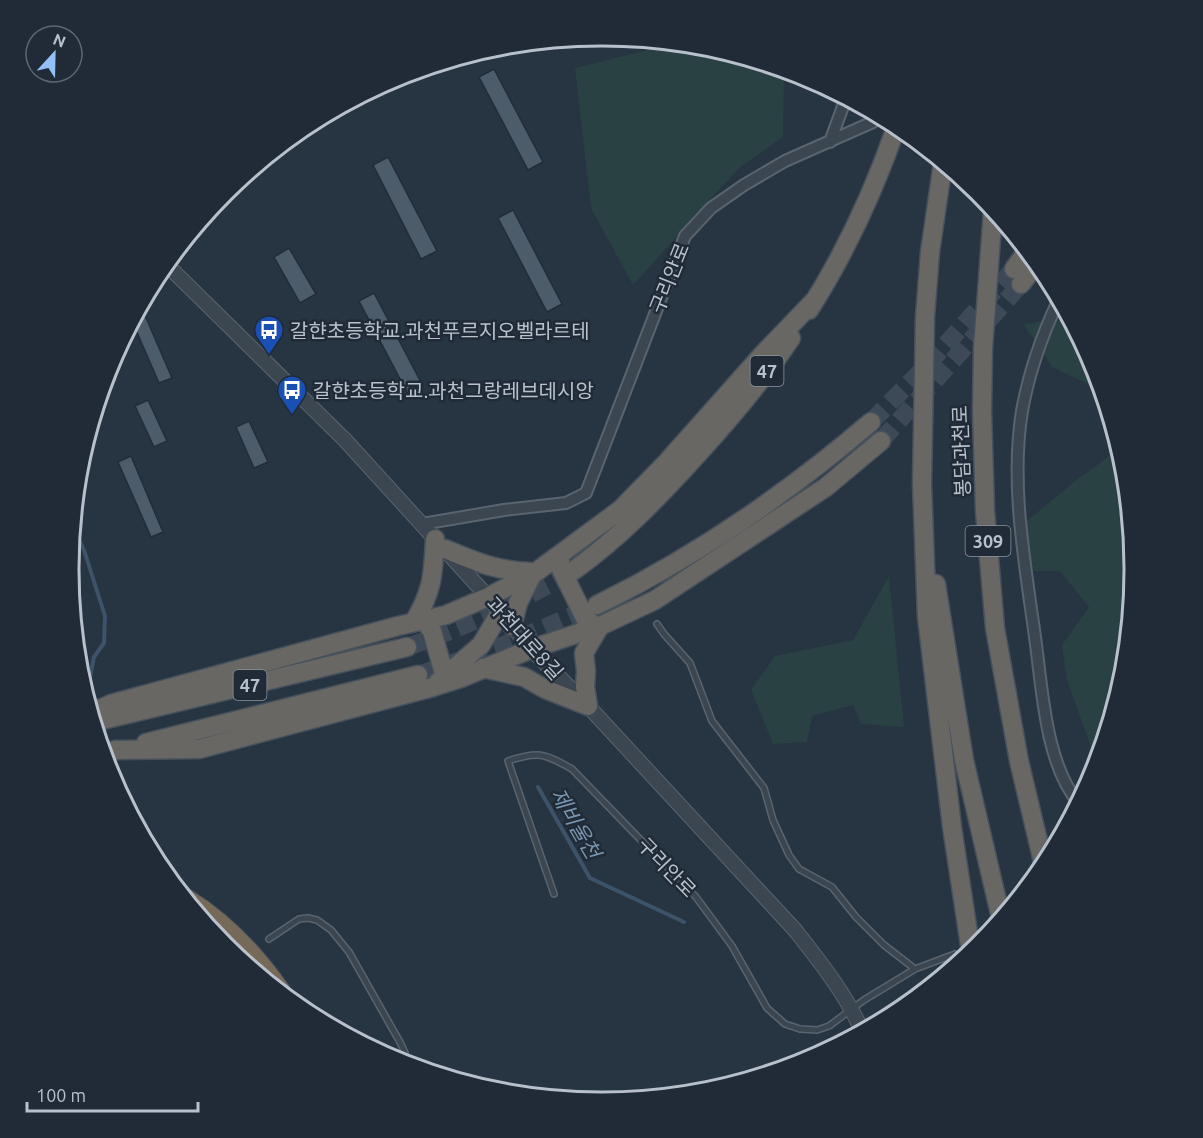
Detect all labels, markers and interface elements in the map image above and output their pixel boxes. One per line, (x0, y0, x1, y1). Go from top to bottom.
north arrow (24, 24, 84, 84)
text: N (51, 30, 69, 51)
street label: 구리안로 (645, 240, 693, 316)
bus stop icon: 갈햔초등학교.과천푸르지오벨라르테 (253, 314, 285, 356)
place label: 갈햔초등학교.과천푸르지오벨라르테 (290, 319, 589, 342)
road number: 47 (750, 356, 783, 386)
bus stop icon: 갈햔초등학교.과천그랑레브데시앙 (276, 374, 308, 416)
place label: 갈햔초등학교.과천그랑레브데시앙 (313, 379, 594, 402)
street label: 봉담과천로 (948, 405, 974, 497)
road number: 309 (966, 526, 1010, 556)
street label: 과천대로8길 (482, 592, 568, 684)
road number: 47 (234, 670, 266, 700)
water label: 제비울천 (546, 784, 607, 865)
street label: 구리안로 (633, 833, 701, 901)
scale bar (27, 1075, 198, 1113)
text: 100 m (36, 1085, 86, 1105)

